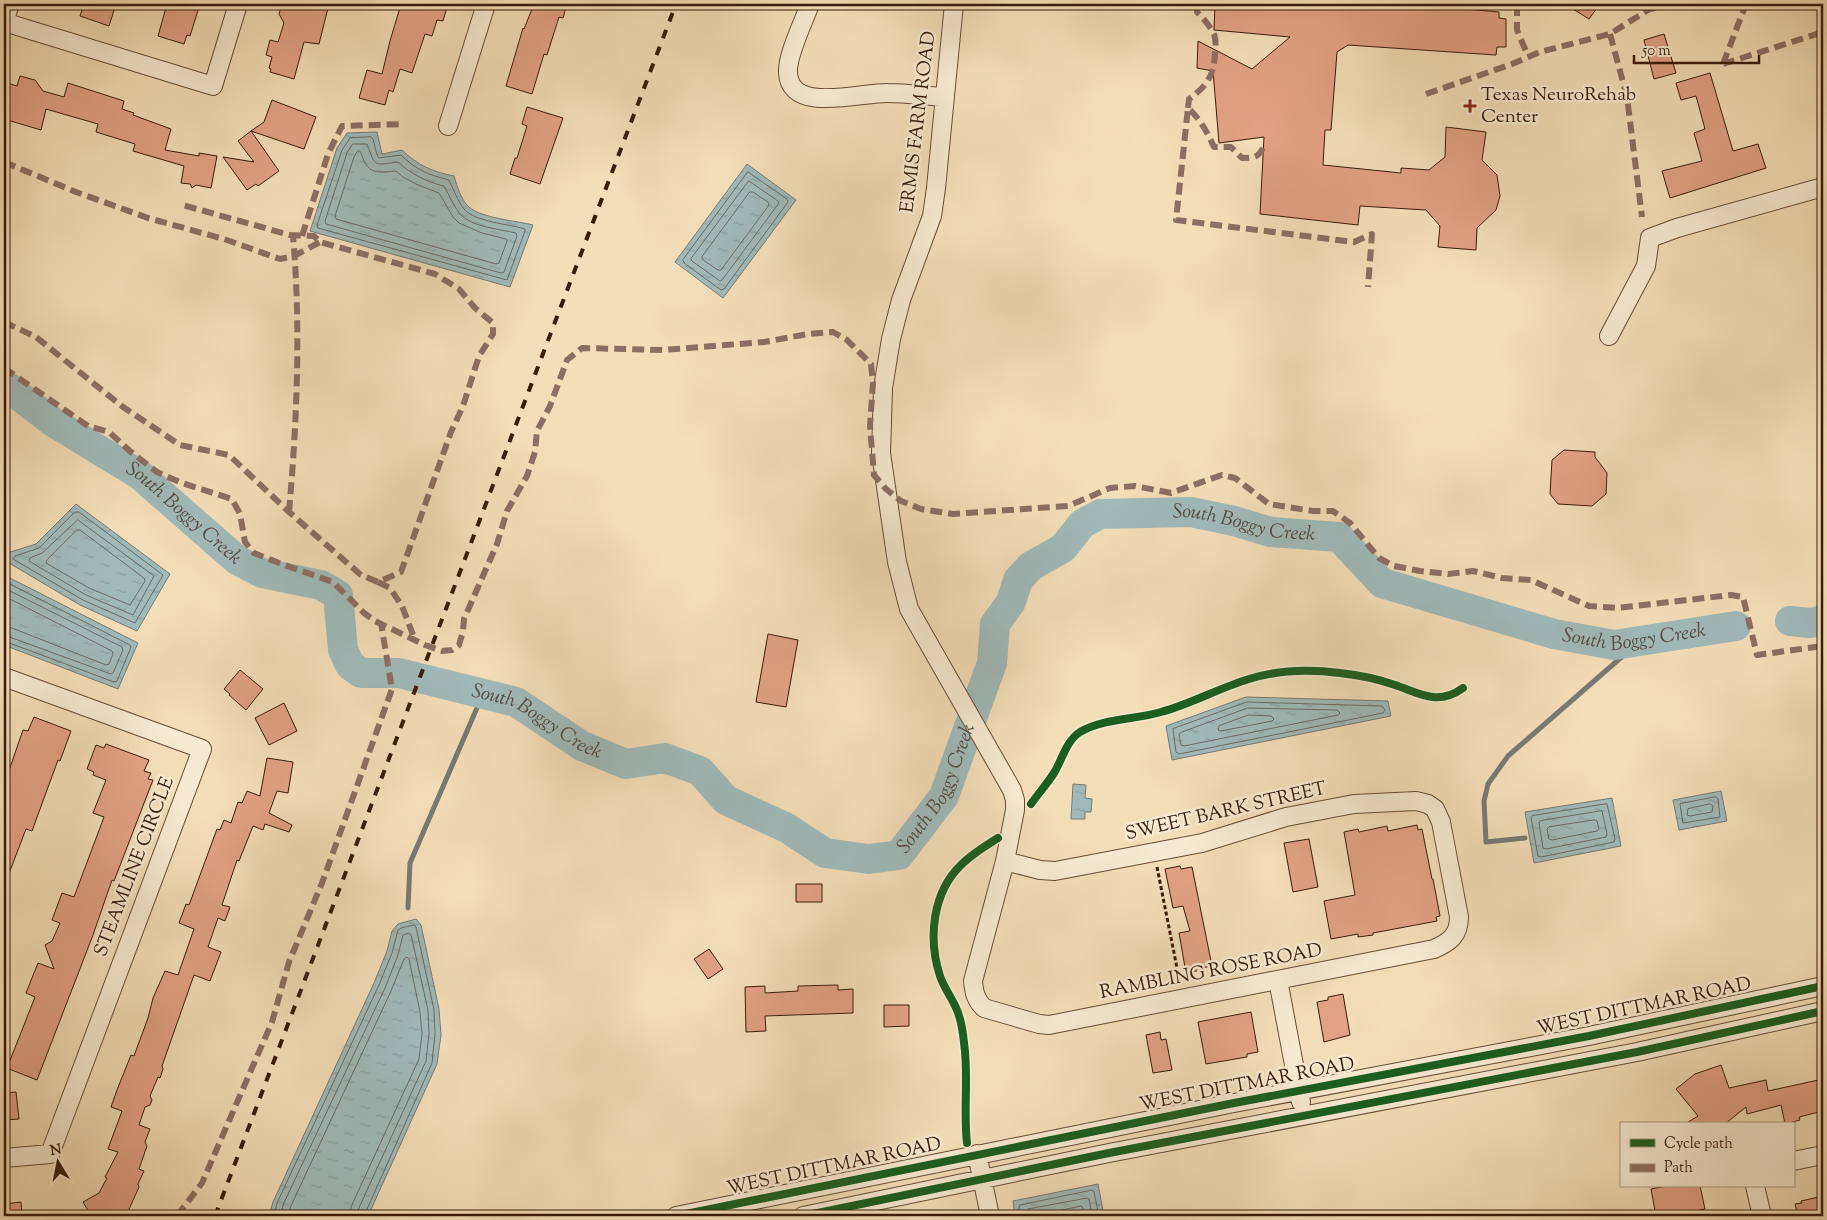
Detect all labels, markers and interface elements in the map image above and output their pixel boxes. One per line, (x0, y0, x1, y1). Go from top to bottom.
street label: ERMIS FARM ROAD (894, 30, 944, 214)
scale bar (1634, 32, 1760, 64)
text: 50 m (1641, 41, 1671, 62)
place label: Texas NeuroRehab Center (1481, 82, 1636, 131)
marker: Texas NeuroRehab Center (1463, 99, 1477, 113)
water label: South Boggy Creek (120, 455, 248, 572)
water label: South Boggy Creek (1172, 497, 1316, 550)
water label: South Boggy Creek (1560, 616, 1708, 660)
water label: South Boggy Creek (468, 677, 606, 767)
water label: South Boggy Creek (890, 720, 983, 860)
street label: STEAMLINE CIRCLE (88, 773, 182, 961)
street label: SWEET BARK STREET (1123, 776, 1329, 848)
street label: RAMBLING ROSE ROAD (1098, 937, 1324, 1007)
street label: WEST DITTMAR ROAD (1534, 971, 1754, 1043)
street label: WEST DITTMAR ROAD (1137, 1051, 1357, 1119)
legend (1620, 1122, 1794, 1188)
street label: WEST DITTMAR ROAD (724, 1131, 944, 1203)
text: Cycle path (1664, 1134, 1733, 1155)
north arrow (32, 1138, 82, 1188)
text: N (49, 1140, 63, 1162)
text: Path (1664, 1158, 1693, 1179)

